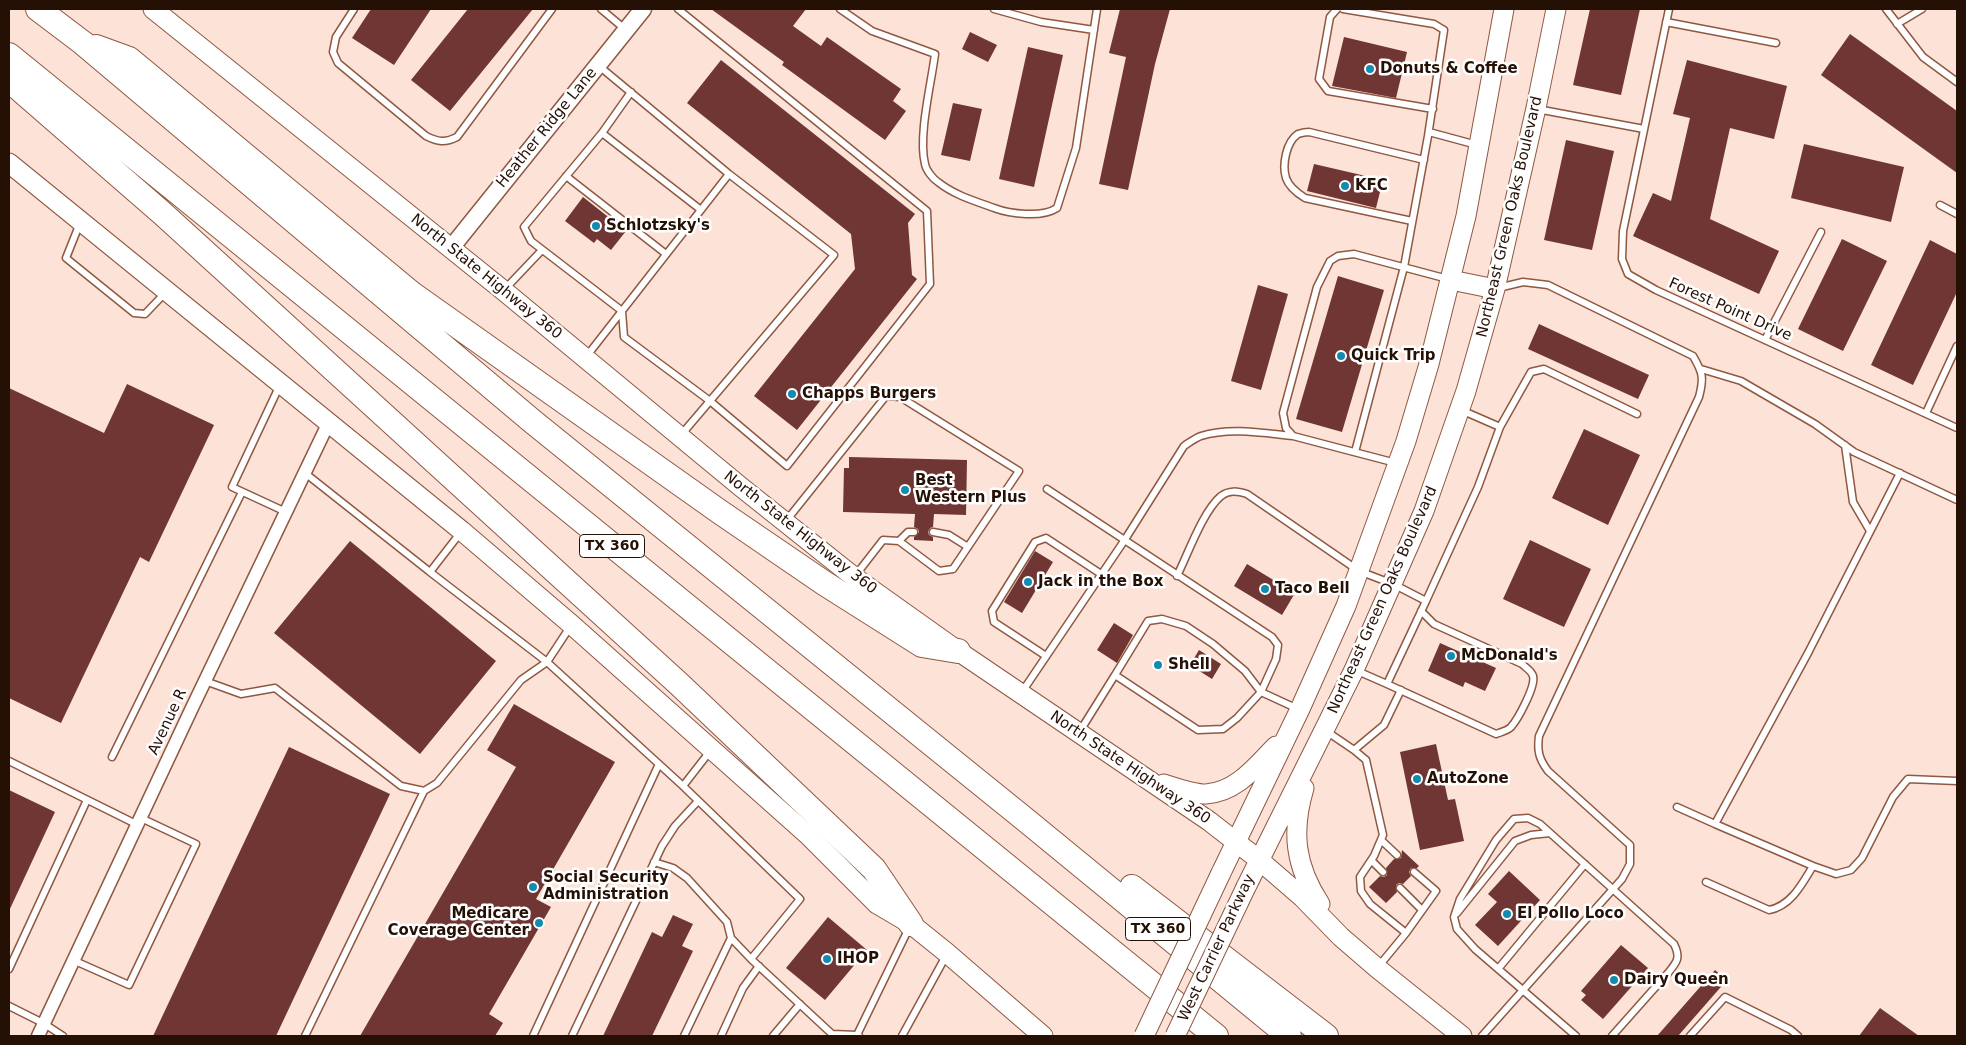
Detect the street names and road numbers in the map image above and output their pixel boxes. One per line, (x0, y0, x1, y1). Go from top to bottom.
street label: Heather Ridge Lane (493, 64, 601, 192)
street label: Northeast Green Oaks Boulevard (1473, 95, 1547, 339)
street label: North State Highway 360 (407, 210, 565, 344)
street label: Forest Point Drive (1666, 275, 1794, 345)
street label: North State Highway 360 (720, 468, 880, 598)
street label: Northeast Green Oaks Boulevard (1325, 483, 1441, 717)
road number: TX 360 (580, 534, 644, 558)
street label: Avenue R (145, 686, 191, 758)
street label: North State Highway 360 (1046, 708, 1214, 828)
street label: West Carrier Parkway (1175, 871, 1259, 1025)
road number: TX 360 (1126, 918, 1190, 941)

